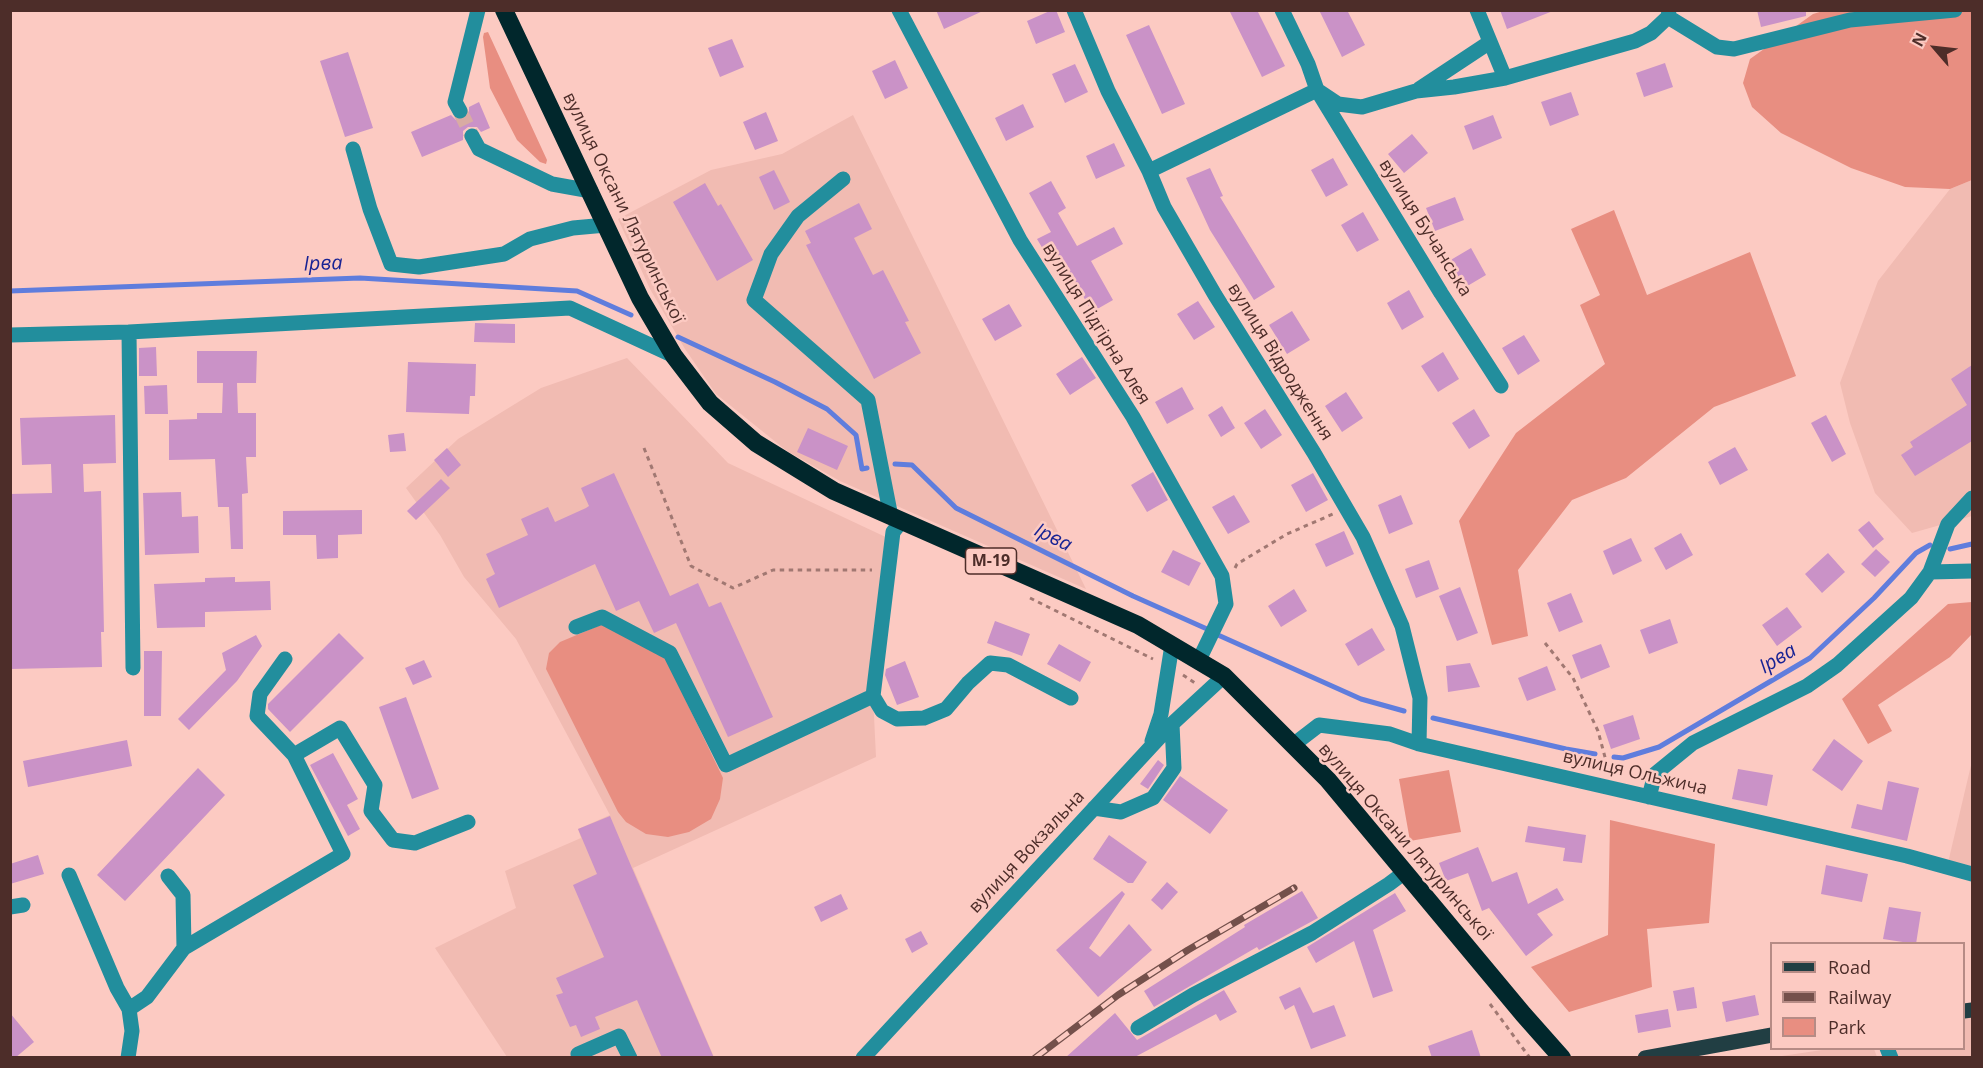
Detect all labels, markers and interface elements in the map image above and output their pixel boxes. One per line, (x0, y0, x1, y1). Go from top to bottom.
north arrow (1905, 18, 1965, 78)
text: N (1906, 29, 1932, 50)
street label: вулиця Оксани Лятуринської (558, 89, 688, 327)
street label: вулиця Бучанська (1374, 155, 1476, 301)
street label: вулиця Підгірна Алея (1038, 239, 1154, 409)
water label: Ірва (303, 251, 343, 277)
street label: вулиця Відродження (1223, 279, 1337, 445)
water label: Ірва (1030, 519, 1076, 557)
road number: М-19 (966, 548, 1016, 574)
water label: Ірва (1755, 639, 1801, 679)
street label: вулиця Оксани Лятуринської (1313, 739, 1497, 945)
street label: вулиця Ольжича (1561, 746, 1709, 800)
street label: вулиця Вокзальна (965, 786, 1089, 918)
legend (1770, 942, 1965, 1050)
text: Road (1828, 955, 1871, 979)
text: Railway (1828, 985, 1891, 1009)
text: Park (1828, 1015, 1866, 1039)

